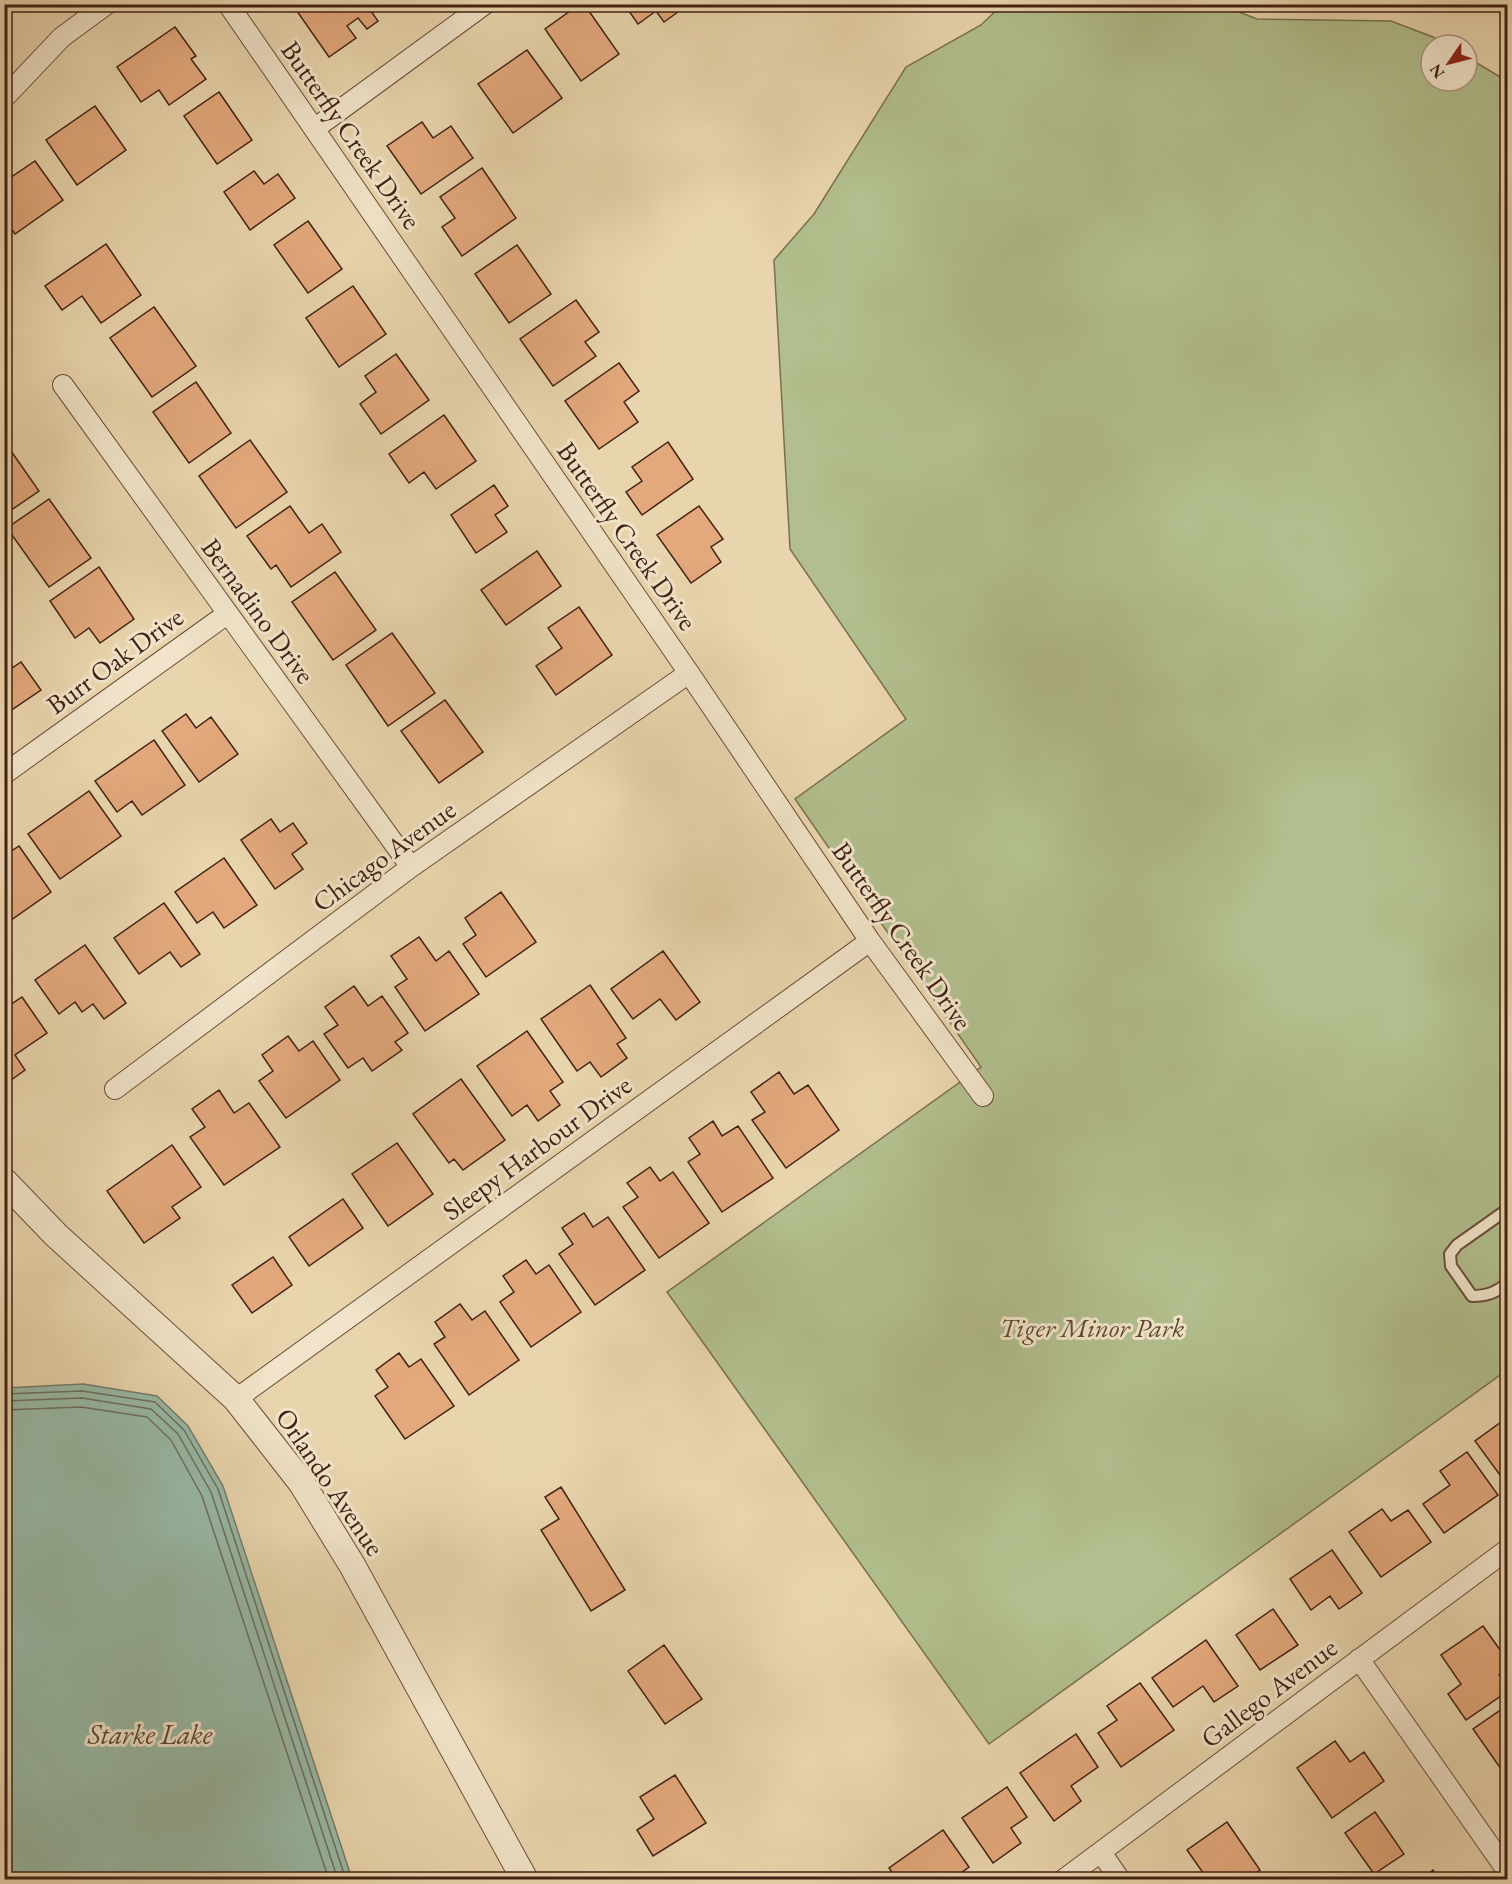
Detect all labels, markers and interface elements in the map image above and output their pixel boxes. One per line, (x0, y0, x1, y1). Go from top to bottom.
north arrow (1419, 33, 1479, 93)
street label: Butterfly Creek Drive (273, 34, 429, 236)
text: N (1425, 60, 1449, 83)
street label: Butterfly Creek Drive (549, 435, 705, 637)
street label: Bernadino Drive (194, 531, 323, 690)
street label: Burr Oak Drive (39, 599, 190, 722)
street label: Chicago Avenue (305, 792, 462, 919)
street label: Butterfly Creek Drive (824, 835, 980, 1037)
street label: Sleepy Harbour Drive (435, 1067, 638, 1228)
park label: Tiger Minor Park (1000, 1310, 1184, 1345)
street label: Orlando Avenue (268, 1401, 393, 1562)
street label: Gallego Avenue (1193, 1630, 1344, 1755)
water label: Starke Lake (87, 1716, 213, 1752)

